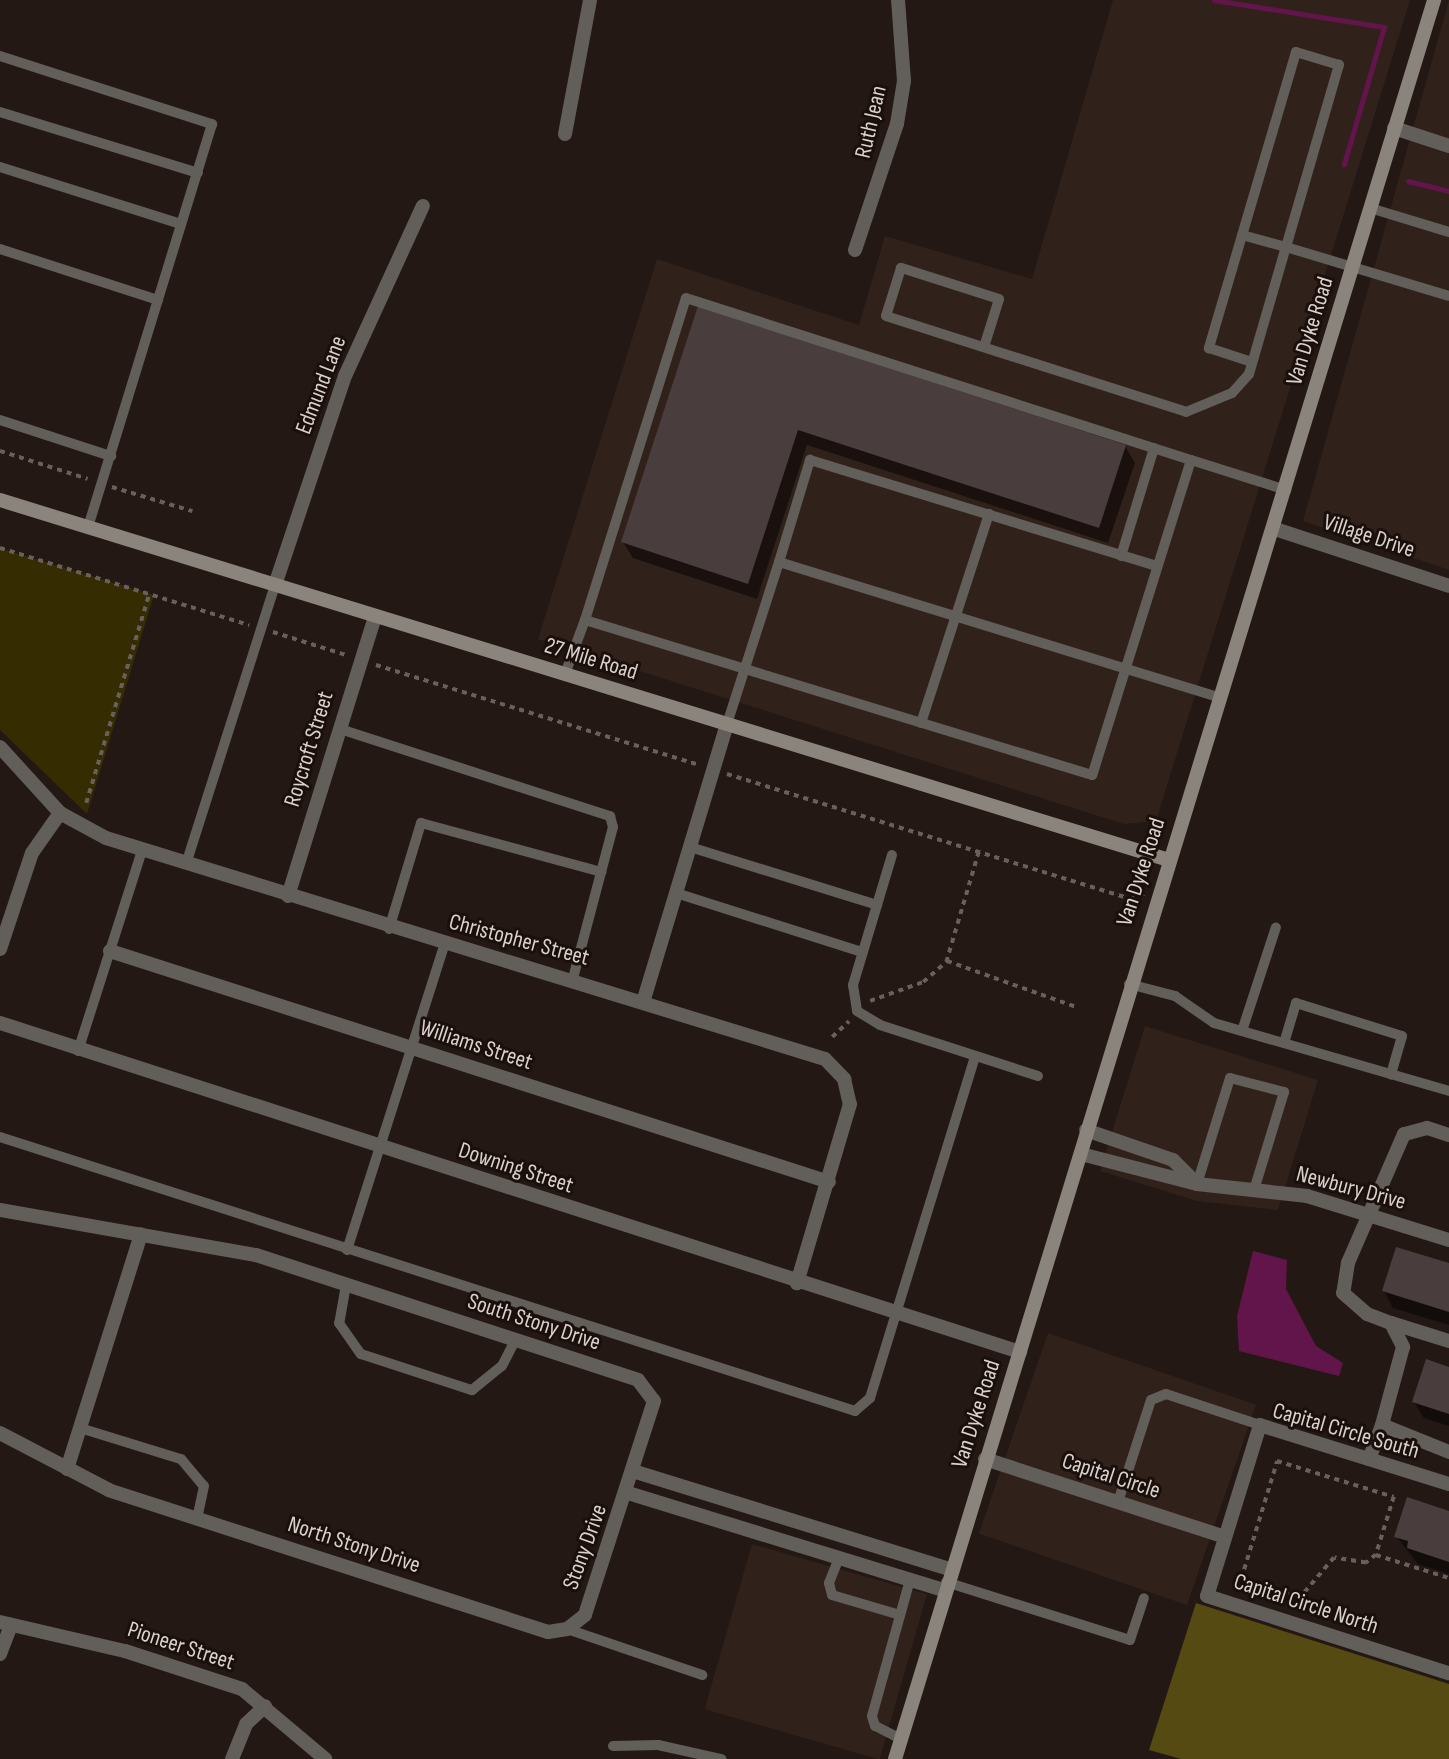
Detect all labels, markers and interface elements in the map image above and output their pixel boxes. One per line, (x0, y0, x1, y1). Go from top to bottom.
street label: Ruth Jean (849, 83, 893, 161)
street label: Van Dyke Road (1280, 274, 1340, 388)
street label: Edmund Lane (290, 332, 352, 438)
street label: Village Drive (1320, 508, 1418, 564)
street label: 27 Mile Road (541, 632, 641, 686)
street label: Roycroft Street (278, 688, 340, 810)
street label: Van Dyke Road (1111, 815, 1171, 929)
street label: Christopher Street (446, 908, 592, 972)
street label: Williams Street (416, 1014, 536, 1076)
street label: Downing Street (455, 1136, 577, 1200)
street label: Newbury Drive (1293, 1160, 1409, 1216)
street label: South Stony Drive (464, 1288, 604, 1356)
street label: Van Dyke Road (946, 1357, 1006, 1471)
street label: Capital Circle South (1270, 1397, 1422, 1465)
street label: Capital Circle (1058, 1447, 1164, 1505)
street label: Stony Drive (557, 1501, 613, 1593)
street label: North Stony Drive (284, 1511, 424, 1579)
street label: Capital Circle North (1230, 1568, 1382, 1640)
street label: Pioneer Street (124, 1616, 238, 1676)

